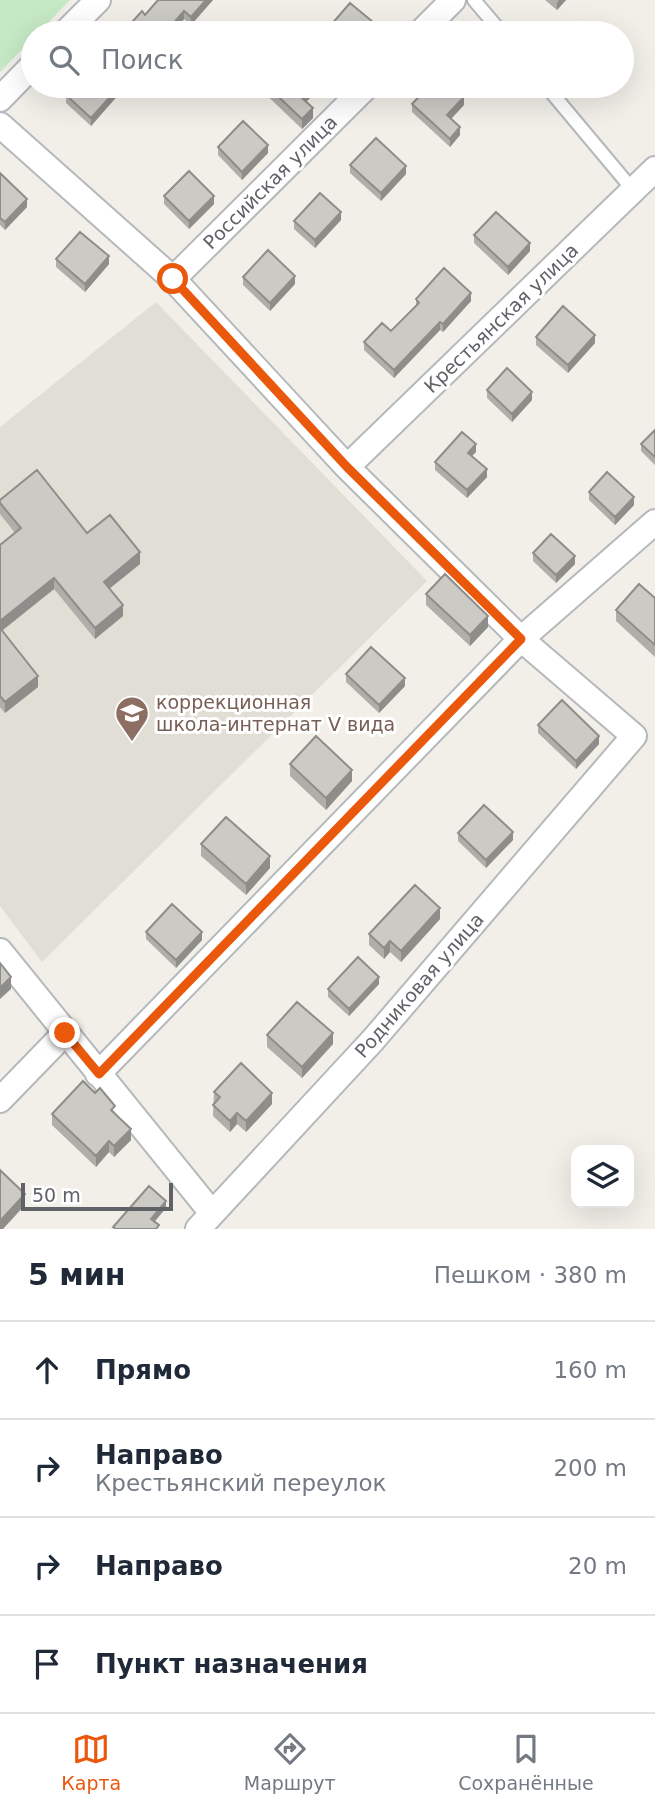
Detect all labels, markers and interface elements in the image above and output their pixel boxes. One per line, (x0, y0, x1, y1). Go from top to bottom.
search box (21, 21, 634, 98)
icon: search (45, 41, 83, 79)
text: Поиск (101, 45, 183, 75)
street label: Российская улица (199, 111, 341, 253)
street label: Крестьянская улица (420, 239, 582, 397)
route start (157, 263, 188, 294)
place label: коррекционная школа-интернат V вида (156, 691, 395, 735)
school or university icon: коррекционная школа-интернат V вида (113, 694, 151, 743)
street label: Родниковая улица (350, 908, 488, 1062)
route end (49, 1017, 80, 1048)
map controls (571, 1145, 634, 1208)
button: layers (571, 1145, 634, 1208)
scale bar (21, 1180, 173, 1212)
text: 50 m (32, 1184, 81, 1206)
text: 5 мин (28, 1257, 126, 1292)
text: Пешком · 380 m (434, 1262, 627, 1288)
icon: ahead (28, 1351, 66, 1389)
text: Прямо (95, 1355, 191, 1385)
text: 160 m (553, 1357, 627, 1383)
text: Направо (95, 1440, 223, 1470)
icon: right (28, 1449, 66, 1487)
text: 200 m (553, 1455, 627, 1481)
text: Крестьянский переулок (95, 1470, 387, 1496)
icon: right (28, 1547, 66, 1585)
text: Направо (95, 1551, 223, 1581)
text: 20 m (568, 1553, 627, 1579)
icon: arrive (28, 1645, 66, 1683)
text: Пункт назначения (95, 1649, 368, 1679)
tab: Карта (61, 1730, 121, 1794)
tab: Маршрут (244, 1730, 336, 1794)
tab: Сохранённые (458, 1730, 594, 1794)

